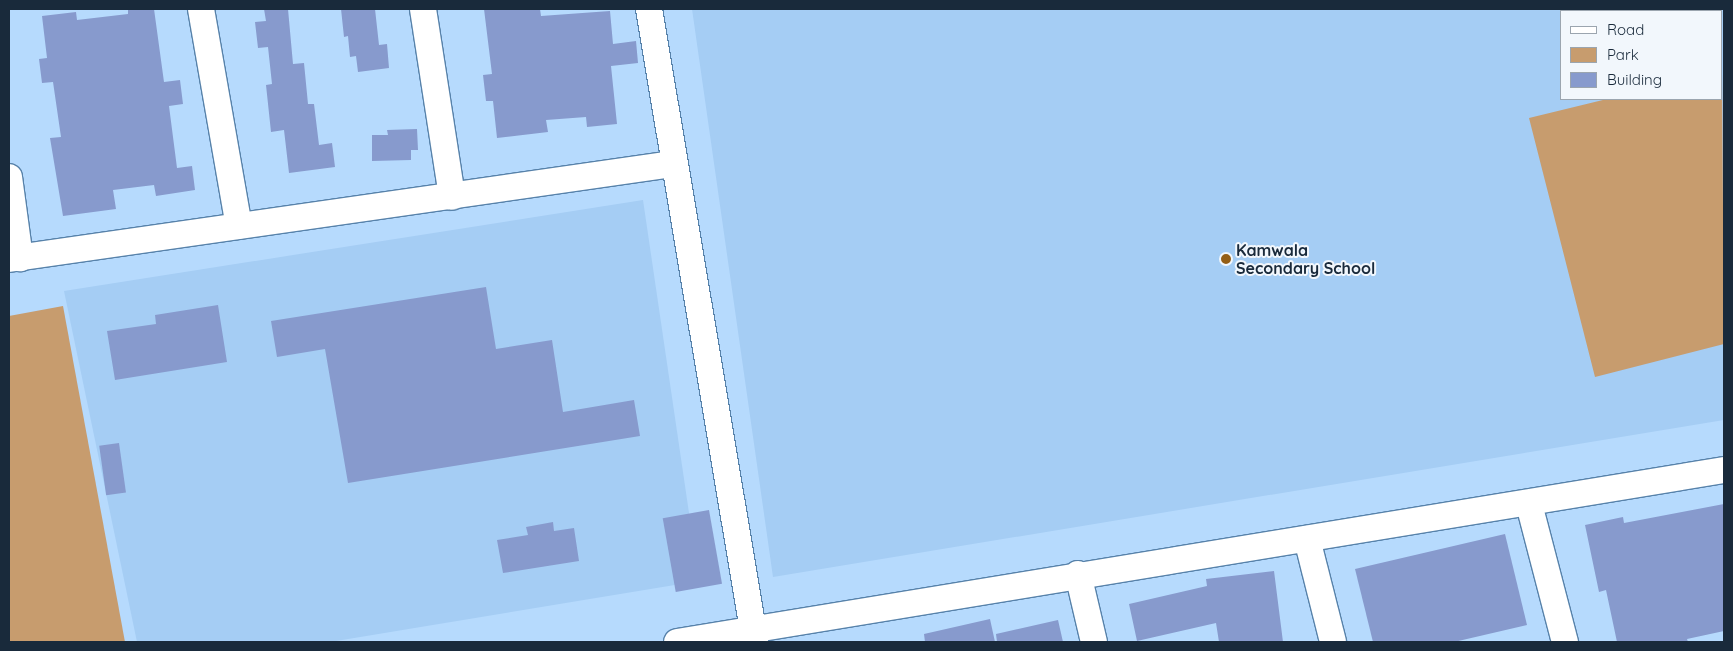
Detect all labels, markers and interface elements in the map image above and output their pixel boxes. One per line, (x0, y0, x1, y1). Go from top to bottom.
legend (1560, 10, 1723, 100)
text: Road (1607, 20, 1644, 39)
text: Park (1607, 45, 1639, 64)
text: Building (1607, 70, 1662, 89)
place label: Kamwala Secondary School (1236, 240, 1375, 278)
marker: Kamwala Secondary School (1220, 253, 1232, 265)

